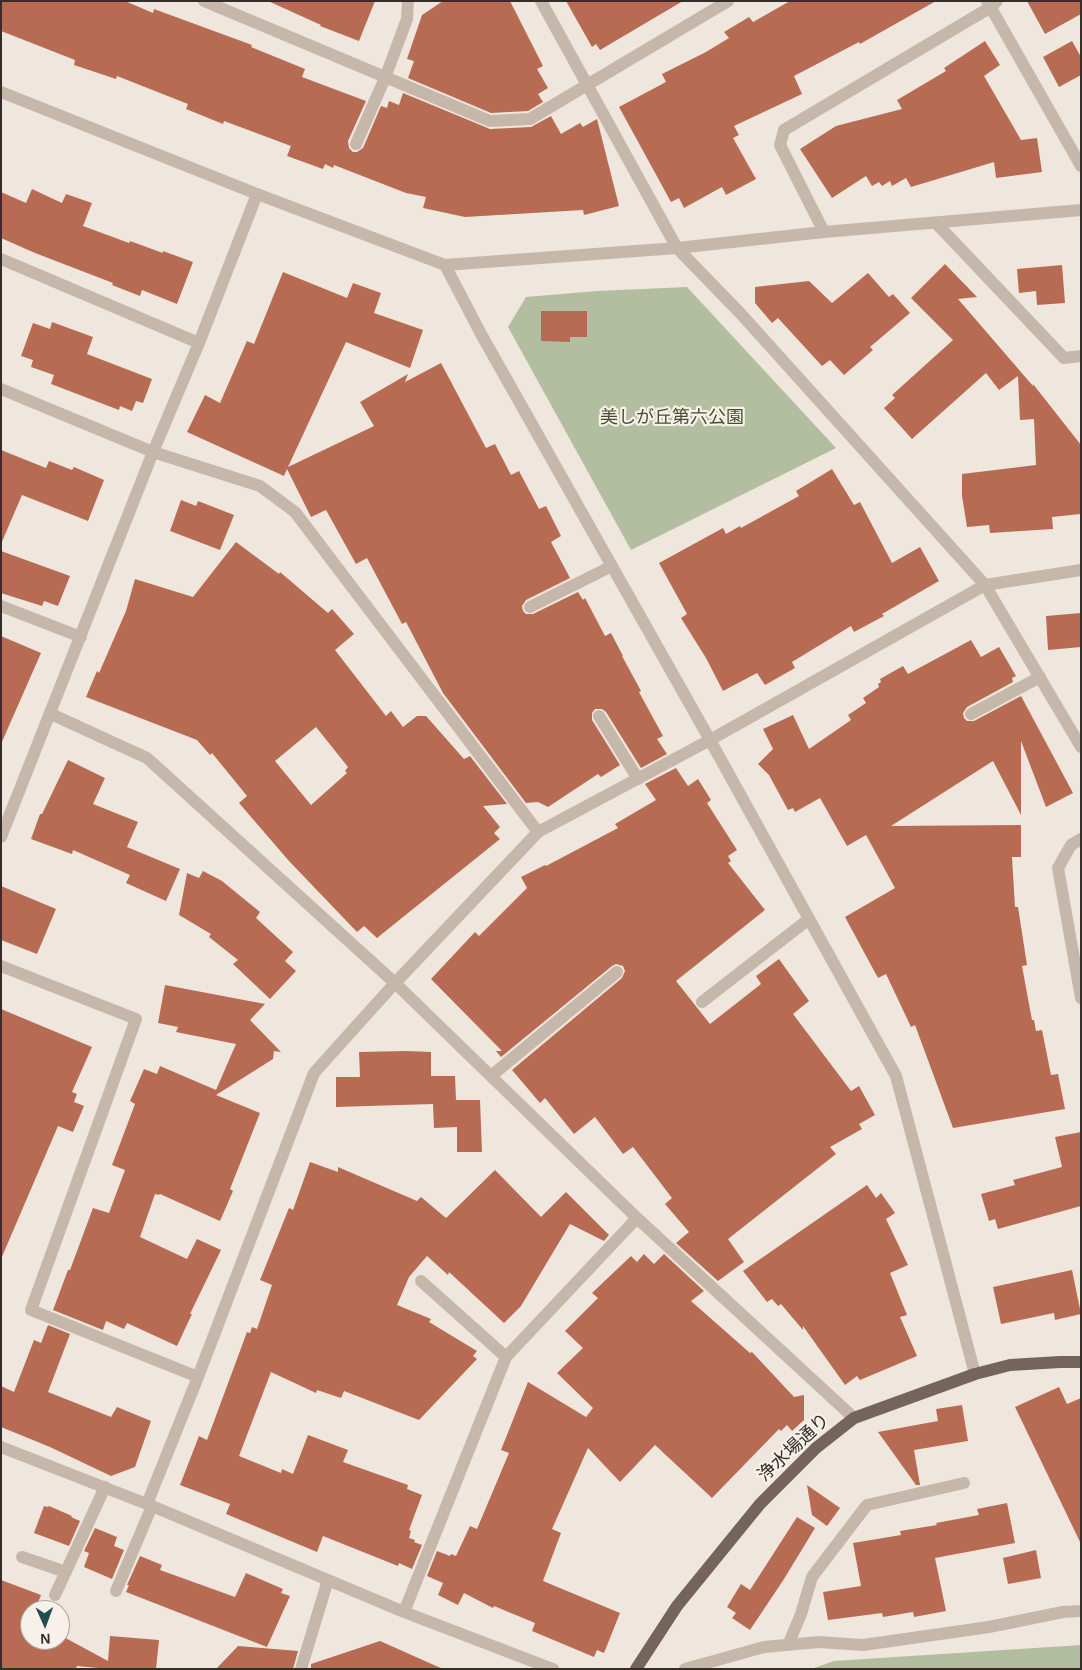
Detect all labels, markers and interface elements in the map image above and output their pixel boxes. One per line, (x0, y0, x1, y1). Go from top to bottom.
park label: 美しが丘第六公園 (600, 407, 744, 429)
street label: 浄水場通り (754, 1409, 834, 1487)
north arrow (20, 1600, 70, 1650)
text: N (40, 1631, 51, 1647)

